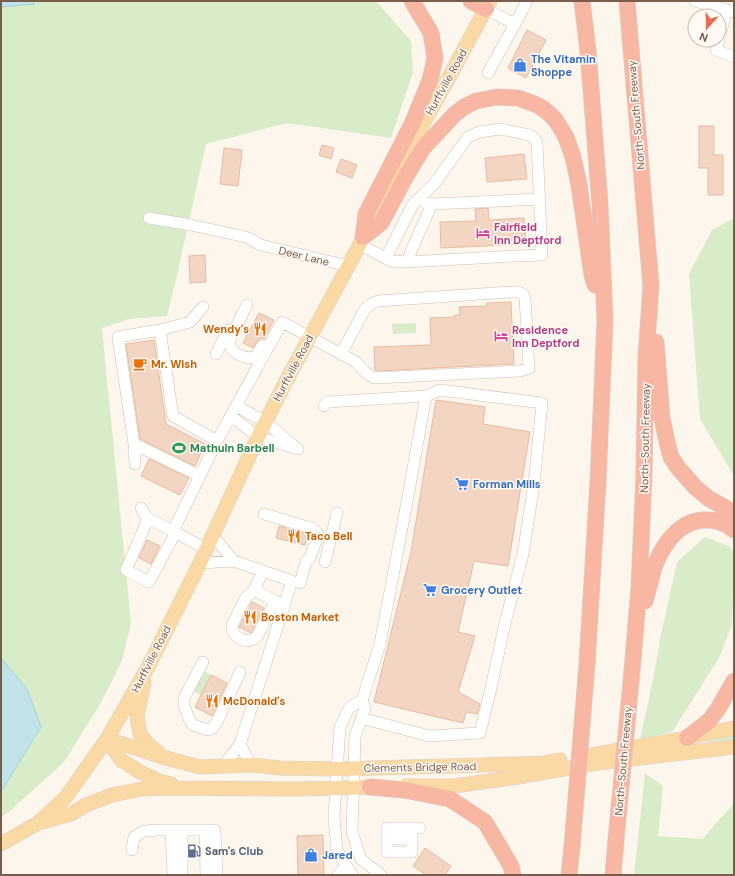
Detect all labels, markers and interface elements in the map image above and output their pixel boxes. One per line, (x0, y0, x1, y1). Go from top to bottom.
north arrow (687, 8, 727, 48)
text: N (697, 29, 710, 45)
street label: Hurffville Road (422, 46, 470, 118)
place label: The Vitamin Shoppe (531, 52, 596, 79)
shop icon: The Vitamin Shoppe (512, 57, 528, 73)
street label: North-South Freeway (624, 60, 648, 170)
place label: Fairfield Inn Deptford (494, 220, 562, 247)
hotel icon: Fairfield Inn Deptford (475, 225, 491, 241)
street label: Deer Lane (277, 243, 331, 269)
restaurant icon: Wendy's (252, 321, 268, 337)
place label: Wendy's (203, 322, 249, 336)
place label: Residence Inn Deptford (512, 323, 580, 350)
hotel icon: Residence Inn Deptford (493, 328, 509, 344)
street label: Hurffville Road (270, 332, 316, 404)
cafe icon: Mr. Wish (132, 356, 148, 372)
place label: Mr. Wish (151, 357, 197, 371)
street label: North-South Freeway (637, 383, 653, 493)
sports icon: Mathuin Barbell (171, 440, 187, 456)
place label: Mathuin Barbell (190, 441, 275, 455)
supermarket icon: Forman Mills (454, 476, 470, 492)
place label: Forman Mills (473, 477, 541, 491)
restaurant icon: Taco Bell (286, 528, 302, 544)
place label: Taco Bell (305, 529, 353, 543)
supermarket icon: Grocery Outlet (422, 582, 438, 598)
place label: Grocery Outlet (441, 583, 522, 597)
restaurant icon: Boston Market (242, 609, 258, 625)
place label: Boston Market (261, 610, 339, 624)
street label: Hurffville Road (128, 623, 174, 695)
restaurant icon: McDonald's (204, 693, 220, 709)
place label: McDonald's (223, 694, 285, 708)
street label: North-South Freeway (611, 706, 635, 816)
street label: Clements Bridge Road (364, 759, 477, 775)
fuel station icon: Sam's Club (186, 843, 202, 859)
place label: Sam's Club (205, 844, 264, 858)
shop icon: Jared (303, 847, 319, 863)
place label: Jared (322, 848, 353, 862)

